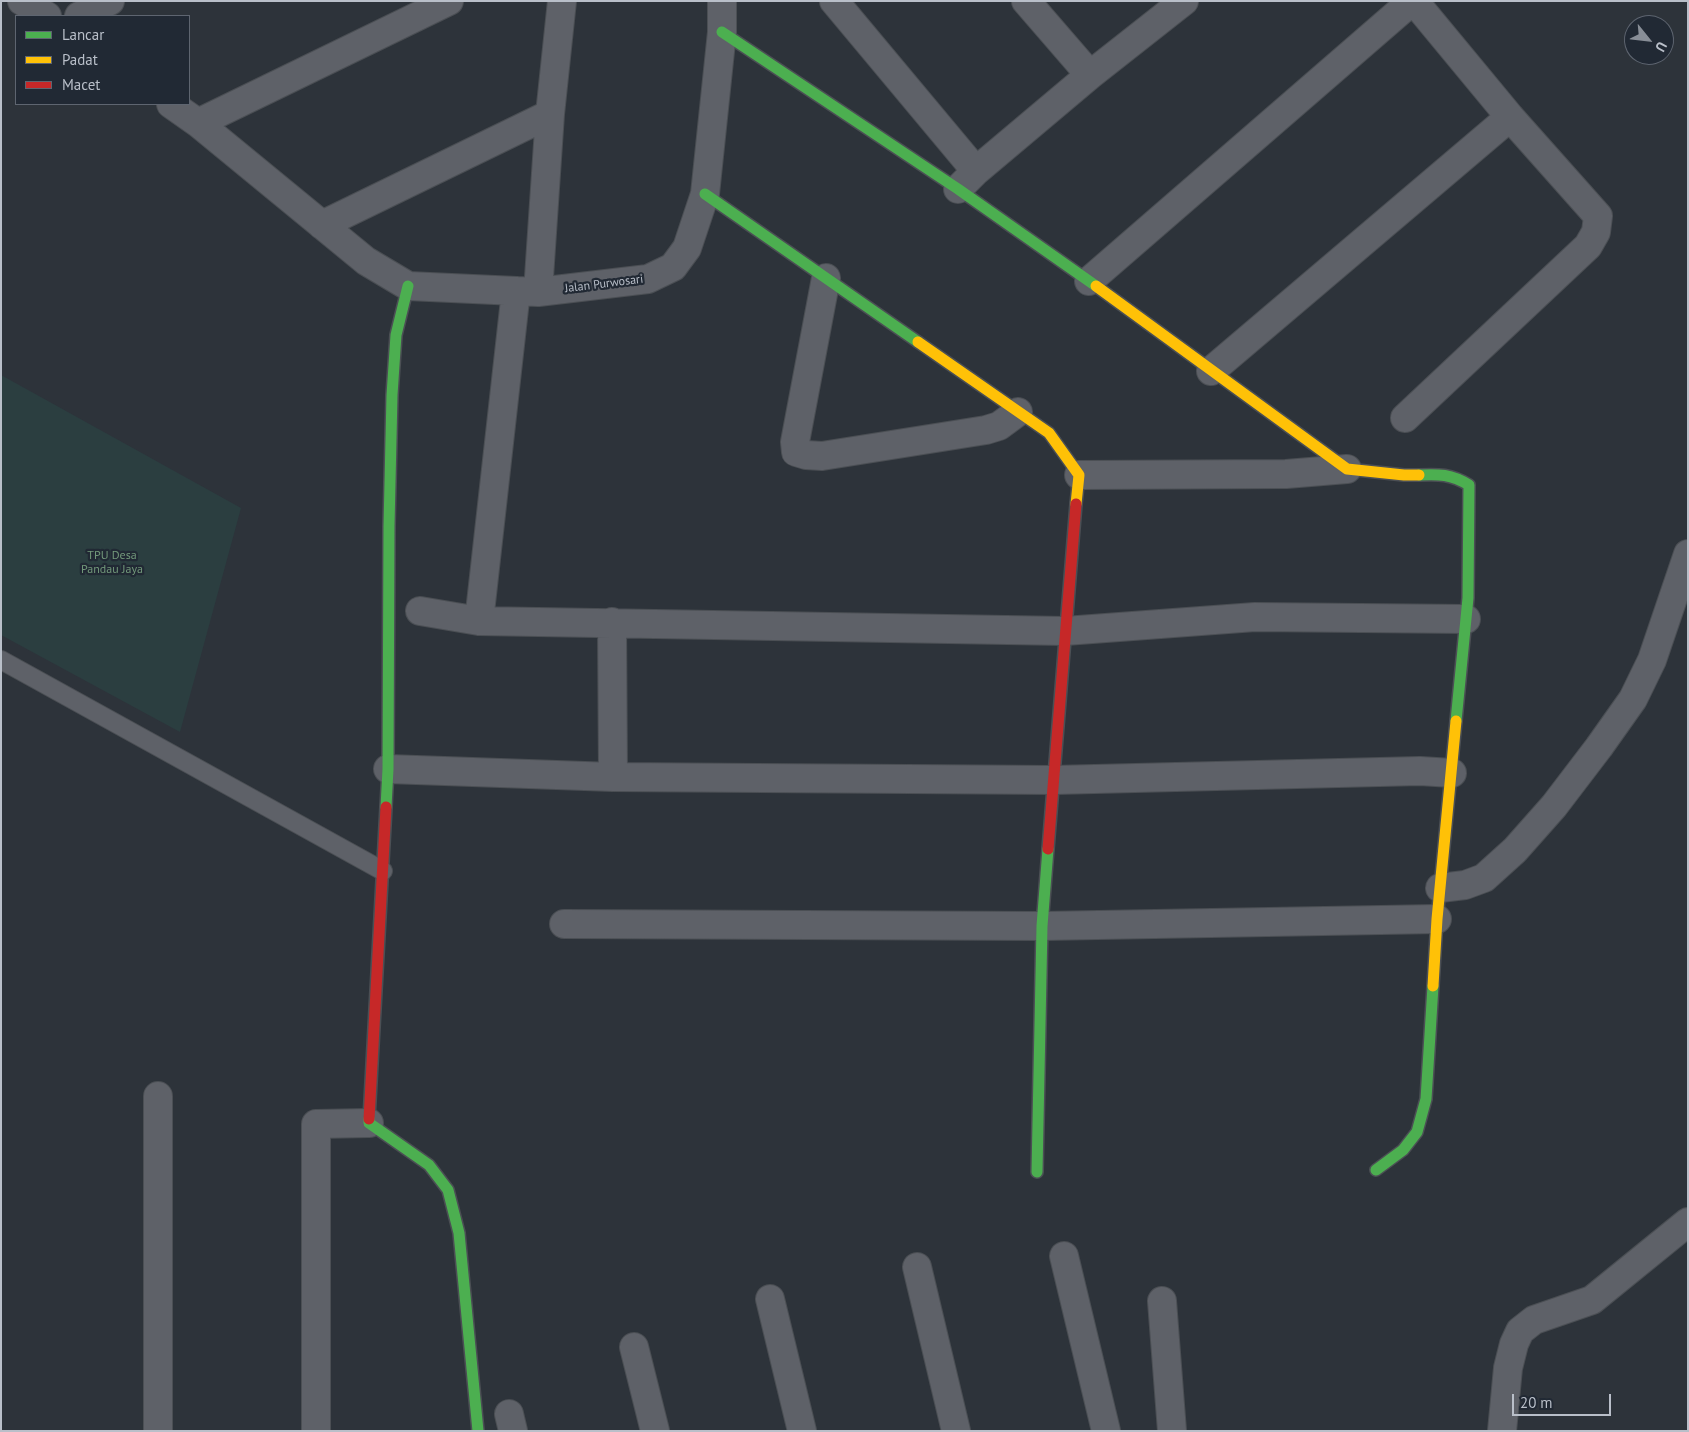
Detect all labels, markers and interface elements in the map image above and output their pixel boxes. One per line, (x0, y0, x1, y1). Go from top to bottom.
legend (15, 15, 190, 105)
north arrow (1624, 15, 1674, 65)
text: Lancar (62, 25, 104, 44)
text: U (1651, 39, 1671, 55)
text: Padat (62, 50, 98, 69)
text: Macet (62, 75, 100, 94)
street label: Jalan Purwosari (564, 272, 644, 296)
park label: TPU Desa Pandau Jaya (81, 549, 143, 577)
scale bar (1514, 1384, 1613, 1416)
text: 20 m (1520, 1393, 1553, 1412)

